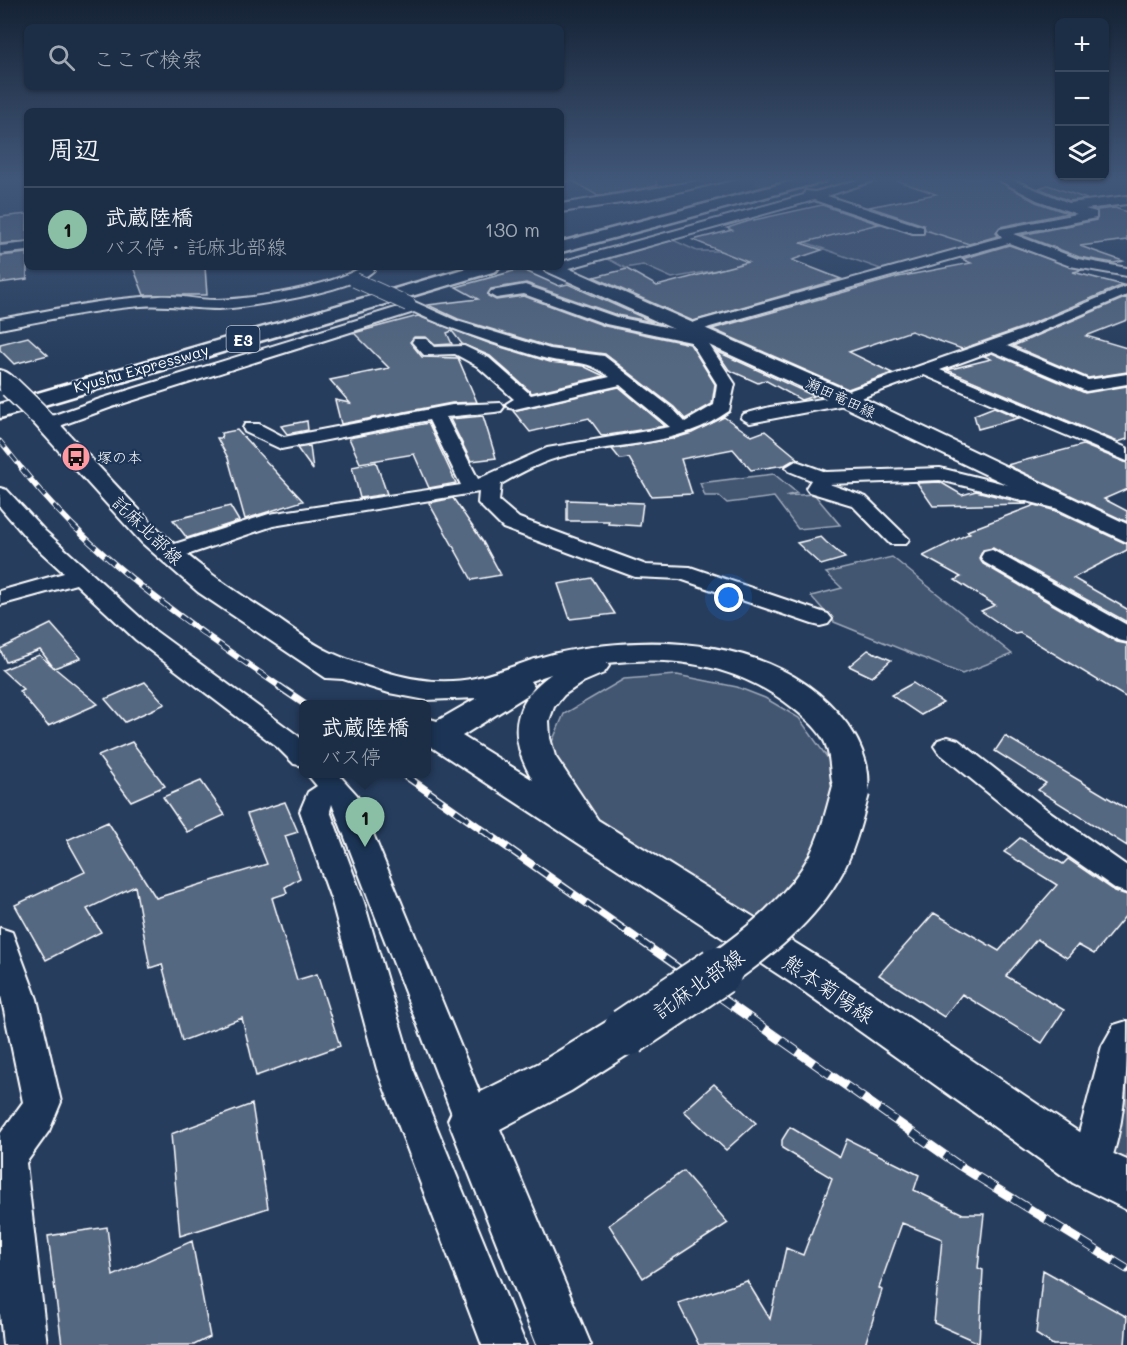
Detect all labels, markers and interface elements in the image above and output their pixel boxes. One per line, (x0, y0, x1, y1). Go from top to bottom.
map controls (1055, 18, 1109, 180)
button: + (1055, 18, 1109, 72)
search box (24, 24, 564, 90)
icon: search (45, 41, 78, 74)
text: ここで検索 (93, 44, 203, 73)
button: − (1055, 72, 1109, 126)
button: layers (1055, 126, 1109, 180)
text: 周辺 (48, 132, 100, 166)
text: 武蔵陸橋 (105, 202, 193, 231)
text: 1 (63, 216, 72, 242)
text: 130 m (485, 216, 540, 242)
text: バス停 · 託麻北部線 (105, 233, 287, 259)
road number: E3 (226, 326, 260, 352)
street label: Kyushu Expressway (71, 339, 211, 397)
street label: 瀬田竜田線 (803, 372, 879, 422)
bus stop icon: 塚の本 (60, 441, 92, 473)
place label: 塚の本 (97, 447, 142, 467)
street label: 託麻北部線 (107, 490, 189, 570)
your location (714, 583, 743, 612)
popup (299, 700, 431, 778)
text: 武蔵陸橋 (321, 712, 409, 741)
text: バス停 (321, 743, 381, 769)
pin: 1 (346, 798, 385, 847)
street label: 託麻北部線 (647, 942, 749, 1024)
street label: 熊本菊陽線 (778, 947, 880, 1029)

